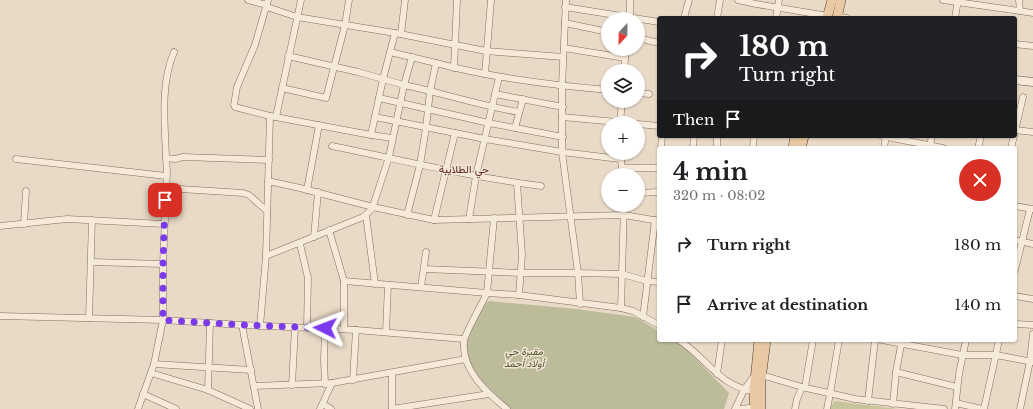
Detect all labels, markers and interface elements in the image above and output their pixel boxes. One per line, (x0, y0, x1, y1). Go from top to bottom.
north arrow (601, 12, 645, 56)
map controls (601, 12, 645, 212)
text: 180 m (739, 29, 829, 64)
icon: right (673, 32, 725, 84)
button: layers (601, 64, 645, 108)
text: Turn right (739, 64, 835, 86)
icon: arrive (722, 108, 744, 130)
text: Then (673, 110, 714, 129)
button: + (601, 116, 645, 160)
text: 4 min (673, 157, 748, 186)
button: close (959, 159, 1001, 201)
district label: حي الطلايبة (439, 162, 489, 179)
button: − (601, 168, 645, 212)
pin (148, 183, 182, 217)
text: 320 m · 08:02 (673, 187, 765, 204)
icon: arrive (154, 189, 176, 211)
icon: right (673, 233, 695, 255)
text: Turn right (707, 235, 790, 254)
text: 180 m (954, 235, 1001, 254)
icon: arrive (673, 293, 695, 315)
text: Arrive at destination (707, 295, 868, 314)
text: 140 m (954, 295, 1001, 314)
position arrow (304, 307, 346, 349)
park label: مقبرة حي أولاد أحمد (504, 345, 546, 370)

